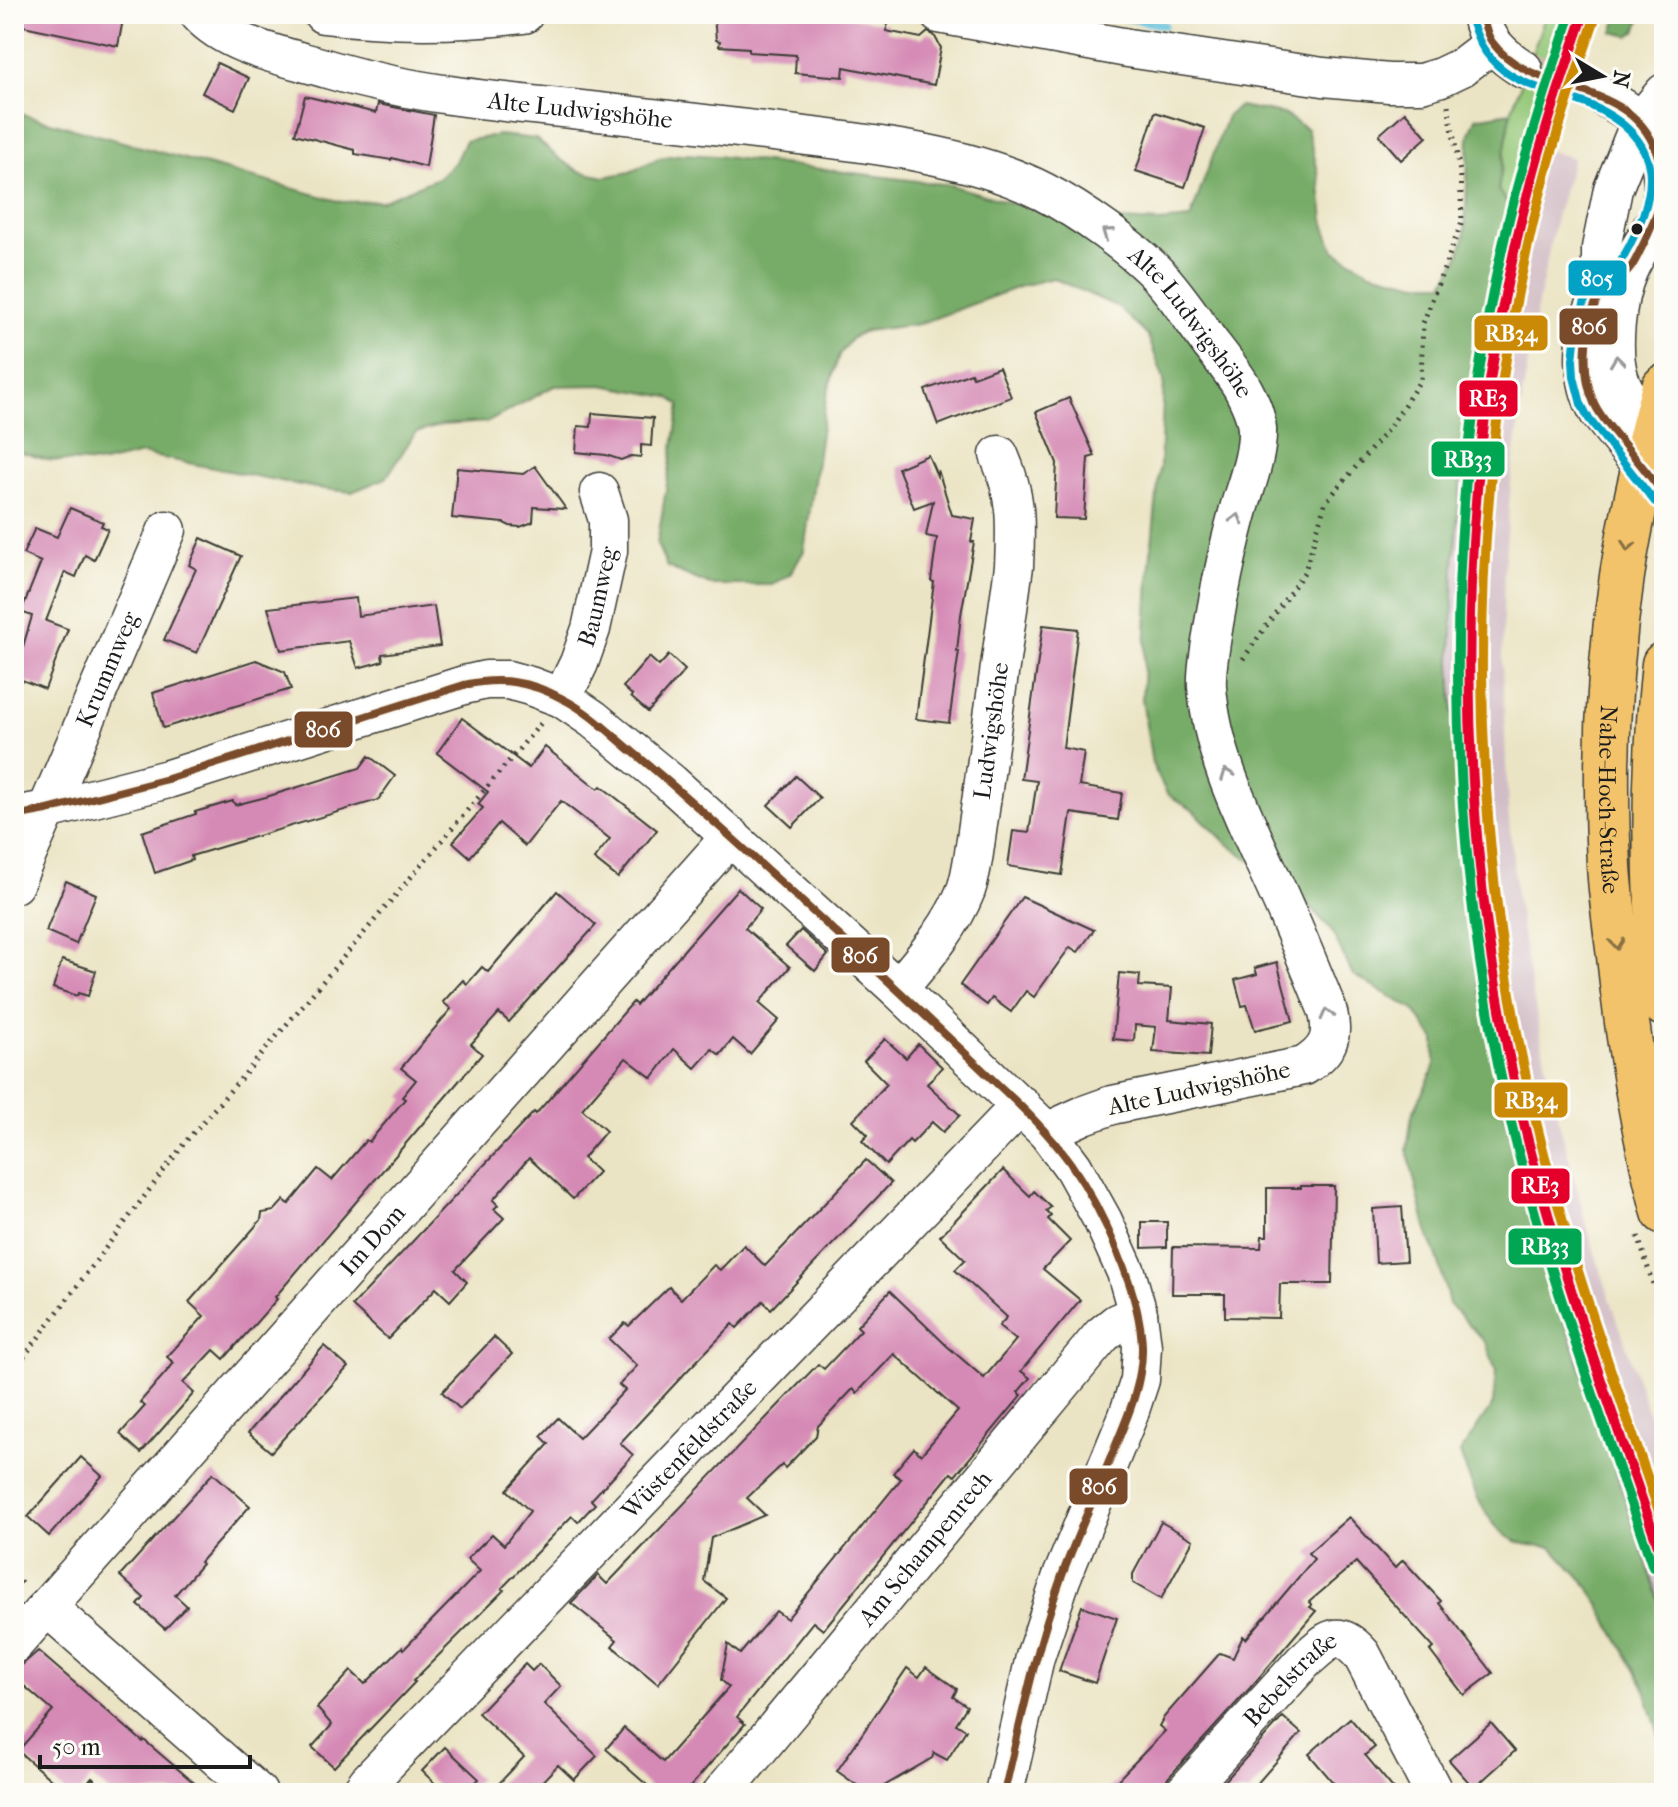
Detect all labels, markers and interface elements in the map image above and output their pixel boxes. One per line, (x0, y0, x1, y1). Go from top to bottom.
north arrow (1562, 36, 1642, 116)
text: N (1606, 69, 1635, 90)
street label: Alte Ludwigshöhe (485, 86, 674, 134)
unlabelled marker (1629, 221, 1645, 237)
one-way arrow (1102, 228, 1116, 243)
street label: Alte Ludwigshöhe (1122, 240, 1259, 403)
line badge: 805 (1567, 259, 1628, 297)
text: 805 (1581, 266, 1614, 292)
line badge: 806 (1558, 307, 1619, 346)
line badge: RB34 (1473, 314, 1549, 352)
text: 806 (1571, 314, 1608, 340)
text: RB34 (1485, 321, 1538, 347)
one-way arrow (1608, 354, 1625, 367)
line badge: RE3 (1458, 379, 1519, 418)
text: RE3 (1469, 386, 1507, 412)
line badge: RB33 (1430, 440, 1506, 478)
text: RB33 (1444, 447, 1492, 473)
one-way arrow (1227, 513, 1244, 527)
one-way arrow (1620, 539, 1637, 553)
street label: Baumweg (572, 543, 623, 651)
street label: Krummweg (70, 606, 145, 731)
street label: Ludwigshöhe (968, 660, 1014, 801)
street label: Nahe-Hoch-Straße (1593, 705, 1625, 895)
line badge: 806 (293, 710, 354, 749)
text: 806 (305, 717, 342, 743)
one-way arrow (1220, 768, 1237, 782)
line badge: 806 (830, 936, 891, 974)
one-way arrow (1609, 938, 1626, 951)
text: 806 (842, 943, 879, 969)
one-way arrow (1319, 1007, 1336, 1021)
street label: Alte Ludwigshöhe (1104, 1055, 1293, 1121)
line badge: RB34 (1493, 1081, 1569, 1119)
text: RB34 (1505, 1088, 1558, 1114)
line badge: RE3 (1510, 1167, 1571, 1205)
text: RE3 (1521, 1173, 1559, 1199)
street label: Im Dom (334, 1199, 411, 1281)
line badge: RB33 (1507, 1227, 1583, 1266)
text: RB33 (1521, 1234, 1569, 1260)
street label: Wüstenfeldstraße (615, 1374, 763, 1525)
street label: Am Schampenrech (852, 1465, 998, 1632)
line badge: 806 (1068, 1467, 1129, 1506)
text: 806 (1081, 1474, 1118, 1500)
street label: Bebelstraße (1237, 1625, 1341, 1732)
scale bar (40, 1719, 250, 1769)
text: 50 m (52, 1733, 101, 1761)

